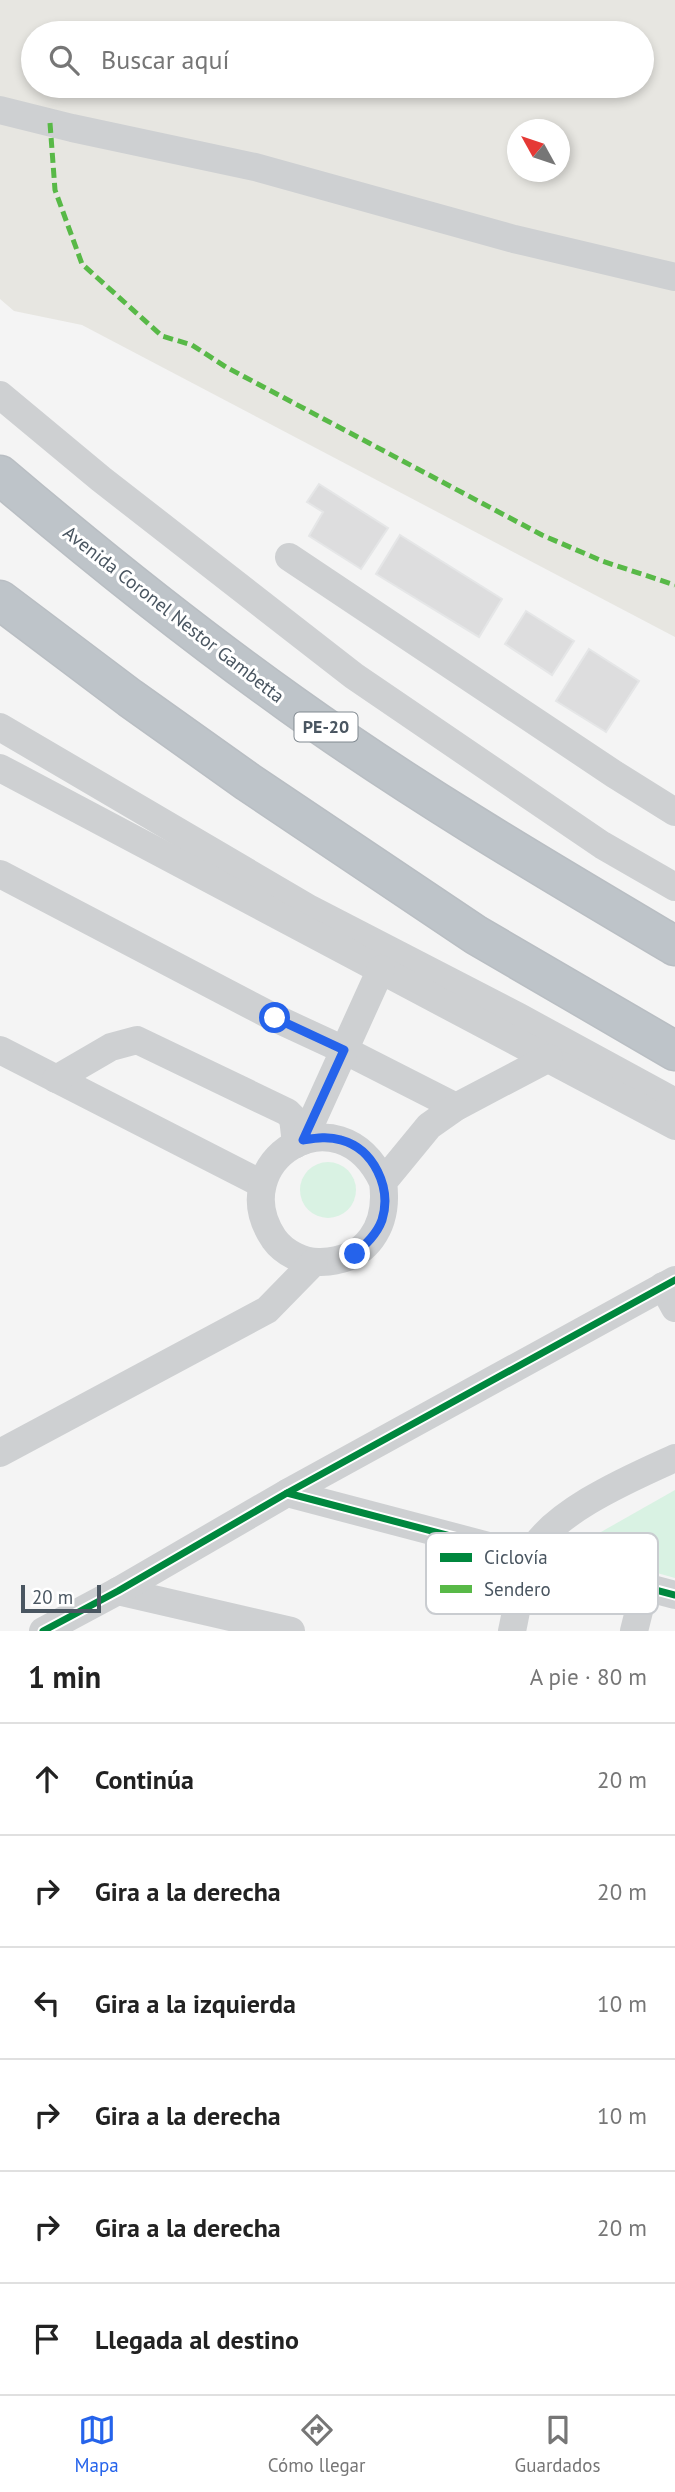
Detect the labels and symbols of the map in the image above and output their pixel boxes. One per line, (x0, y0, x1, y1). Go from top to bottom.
north arrow (507, 119, 570, 182)
street label: Avenida Coronel Nestor Gambetta (59, 520, 289, 708)
road number: PE-20 (294, 712, 358, 742)
route start (259, 1002, 290, 1033)
route end (339, 1238, 370, 1269)
legend (426, 1533, 658, 1614)
text: Ciclovía (484, 1545, 548, 1569)
text: Sendero (484, 1577, 551, 1601)
scale bar (21, 1582, 102, 1614)

